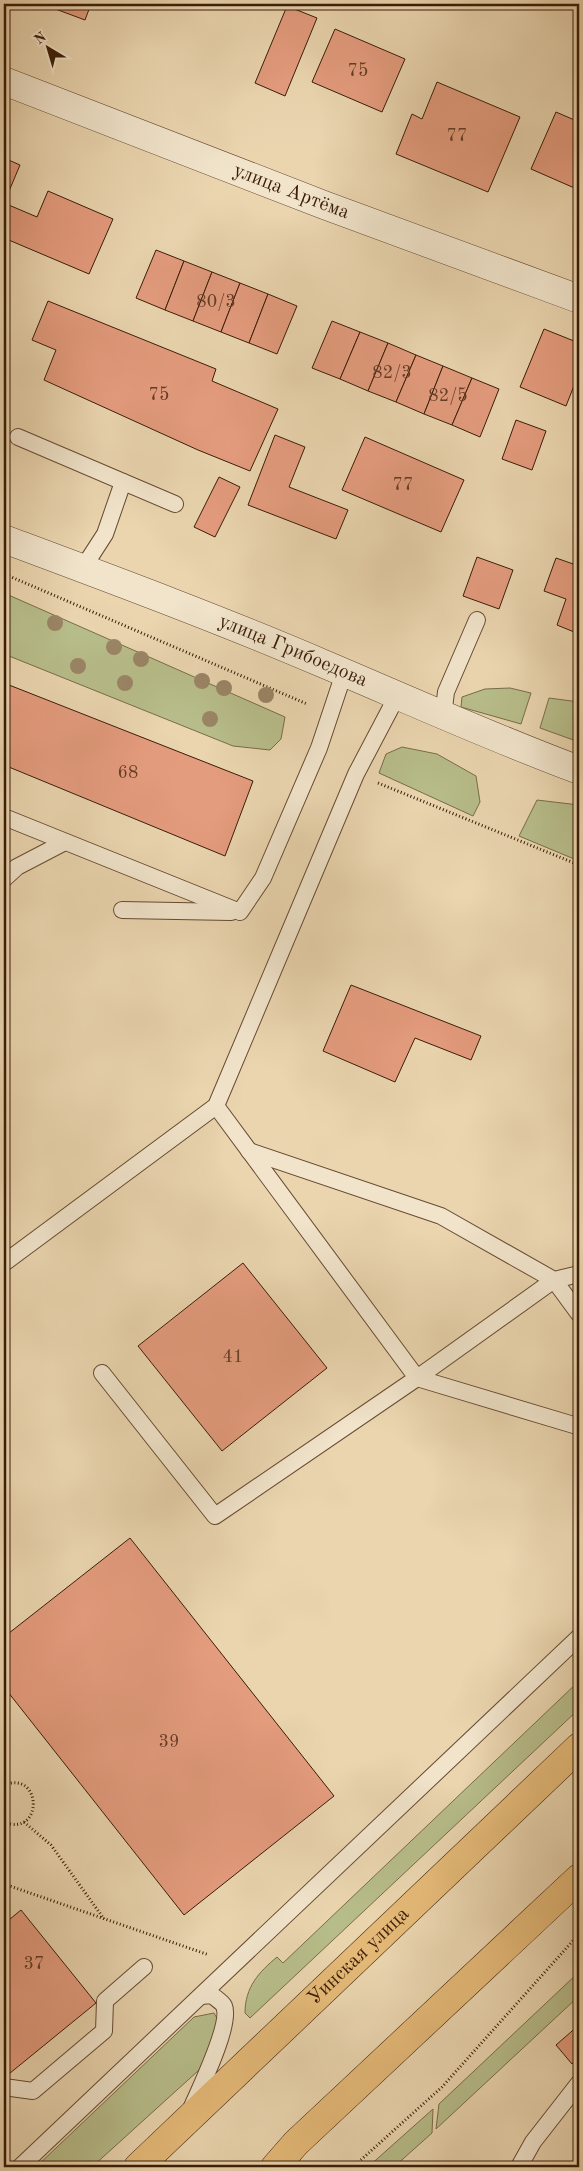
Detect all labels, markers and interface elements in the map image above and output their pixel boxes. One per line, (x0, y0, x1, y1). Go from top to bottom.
north arrow (22, 22, 72, 72)
text: N (32, 30, 49, 47)
house number: 75 (348, 62, 368, 80)
house number: 77 (447, 127, 467, 145)
street label: улица Артёма (230, 161, 352, 223)
house number: 80/3 (196, 293, 236, 311)
house number: 82/3 (372, 364, 412, 382)
house number: 75 (149, 386, 169, 404)
house number: 82/5 (428, 387, 468, 405)
house number: 77 (393, 476, 413, 494)
street label: улица Грибоедова (216, 612, 370, 691)
house number: 68 (118, 764, 138, 782)
house number: 41 (223, 1348, 243, 1366)
house number: 39 (159, 1733, 179, 1751)
street label: Уинская улица (304, 1904, 413, 2009)
house number: 37 (24, 1955, 44, 1973)

